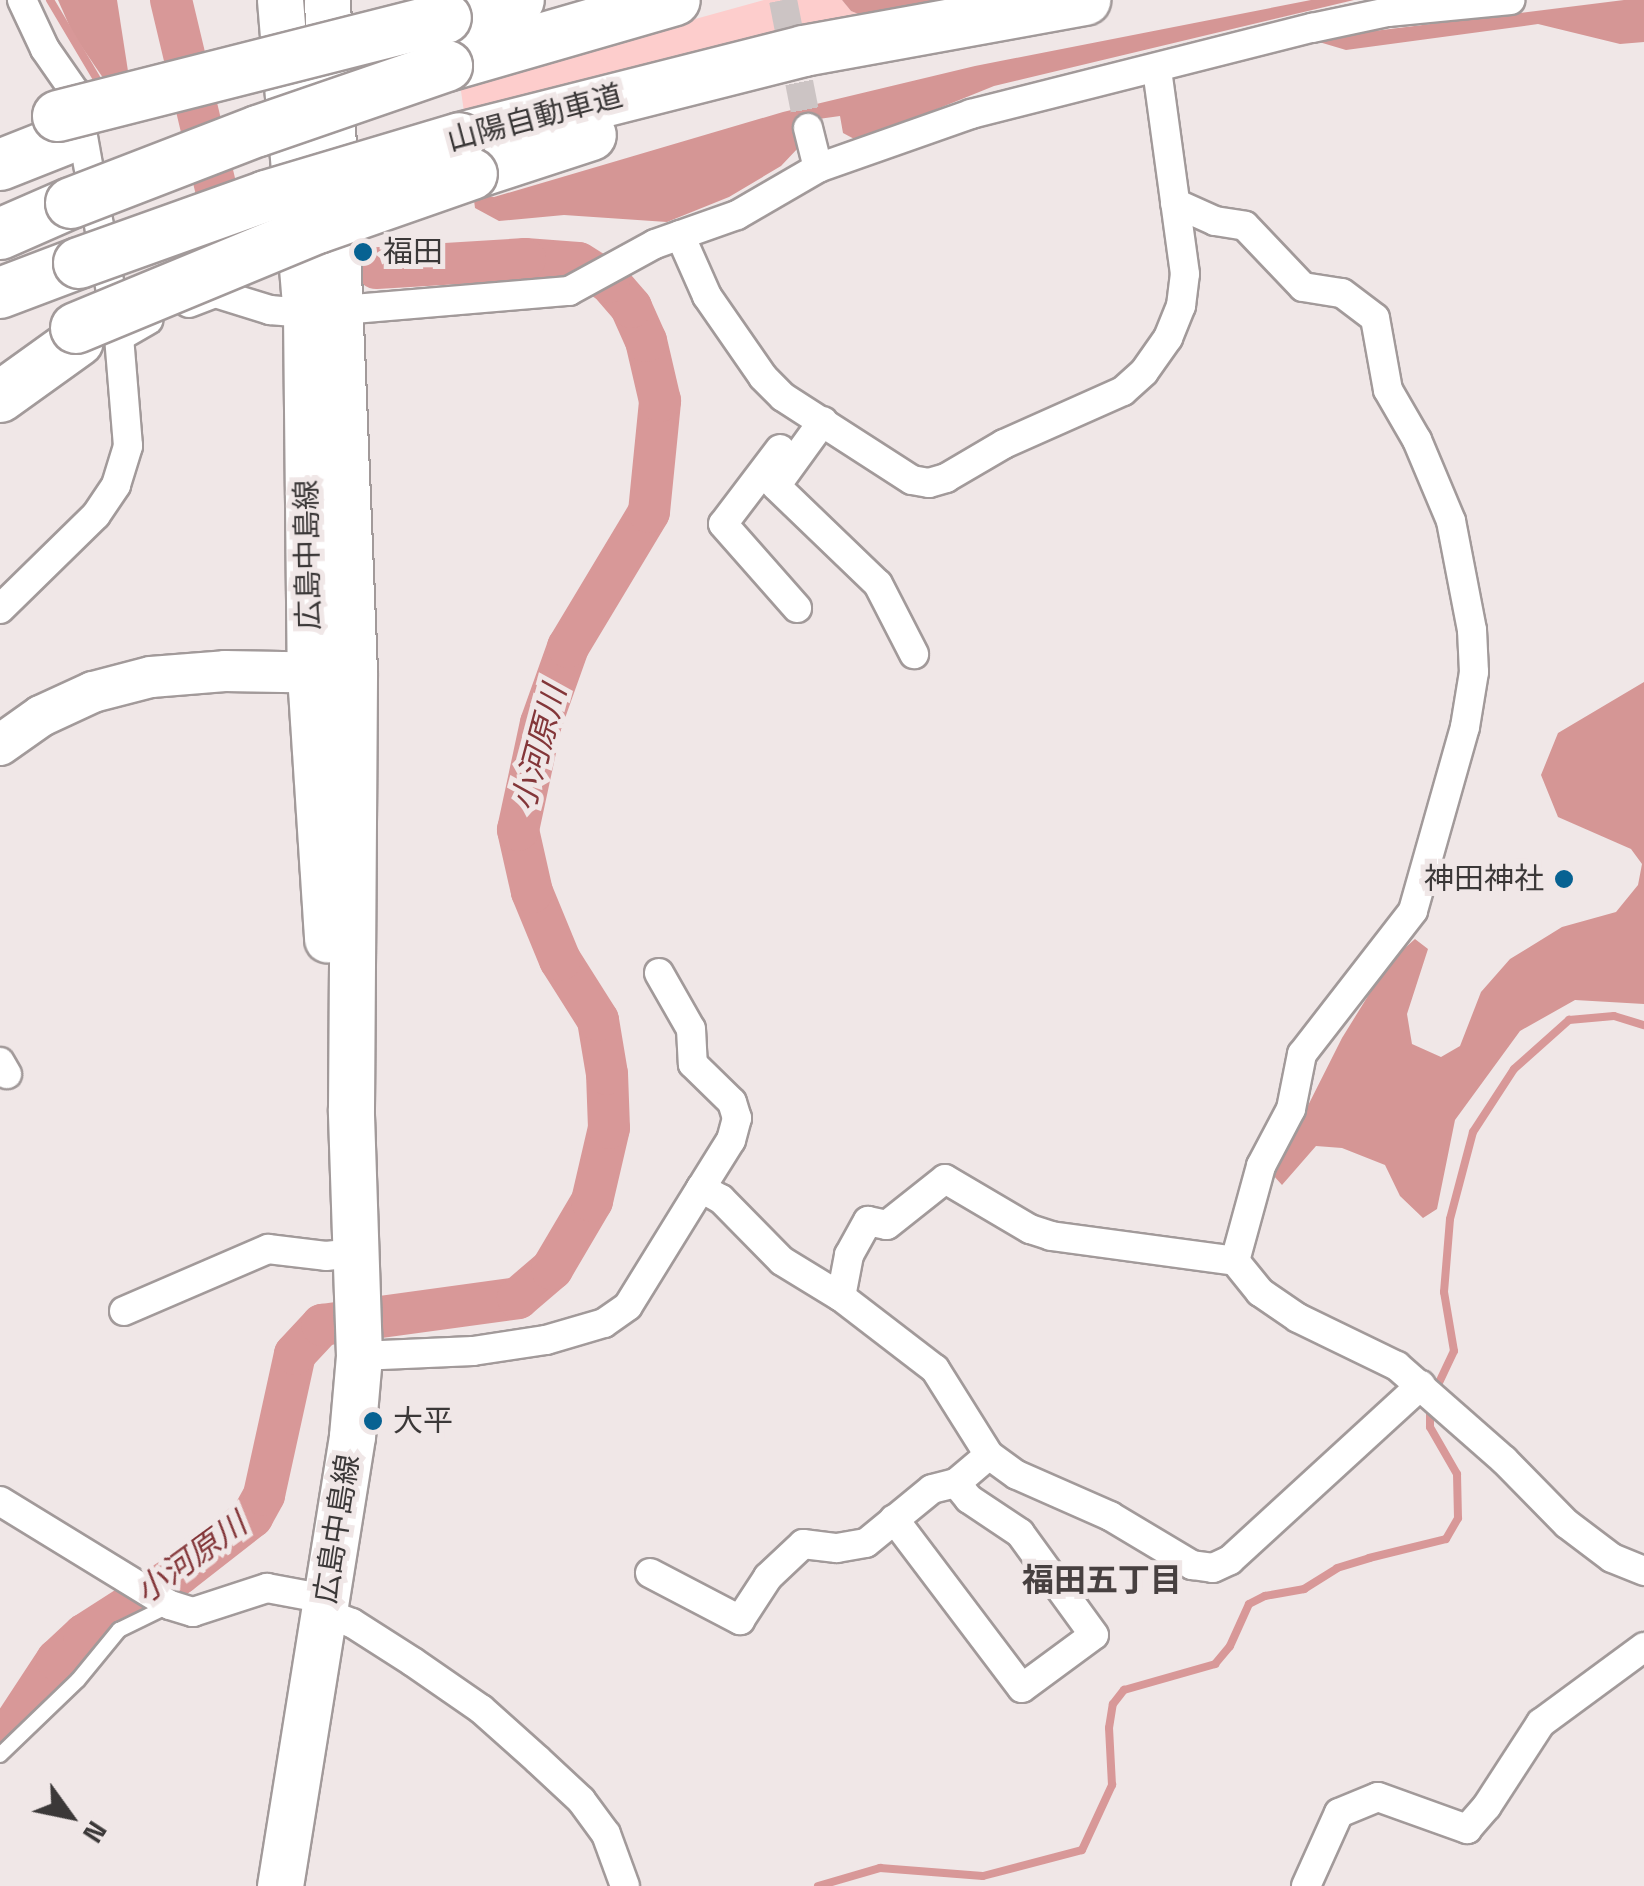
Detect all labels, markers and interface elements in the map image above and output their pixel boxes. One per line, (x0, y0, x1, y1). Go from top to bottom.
street label: 山陽自動車道 (443, 77, 627, 159)
place label: 福田 (383, 234, 443, 270)
marker: 福田 (352, 241, 374, 263)
street label: 広島中島線 (289, 480, 327, 630)
water label: 小河原川 (504, 681, 574, 815)
place label: 神田神社 (1424, 861, 1544, 897)
marker: 神田神社 (1553, 868, 1575, 890)
place label: 大平 (393, 1403, 453, 1439)
marker: 大平 (362, 1410, 384, 1432)
street label: 広島中島線 (307, 1452, 367, 1606)
water label: 小河原川 (128, 1505, 254, 1611)
district label: 福田五丁目 (1022, 1561, 1182, 1599)
north arrow (20, 1766, 120, 1866)
text: N (75, 1815, 115, 1850)

